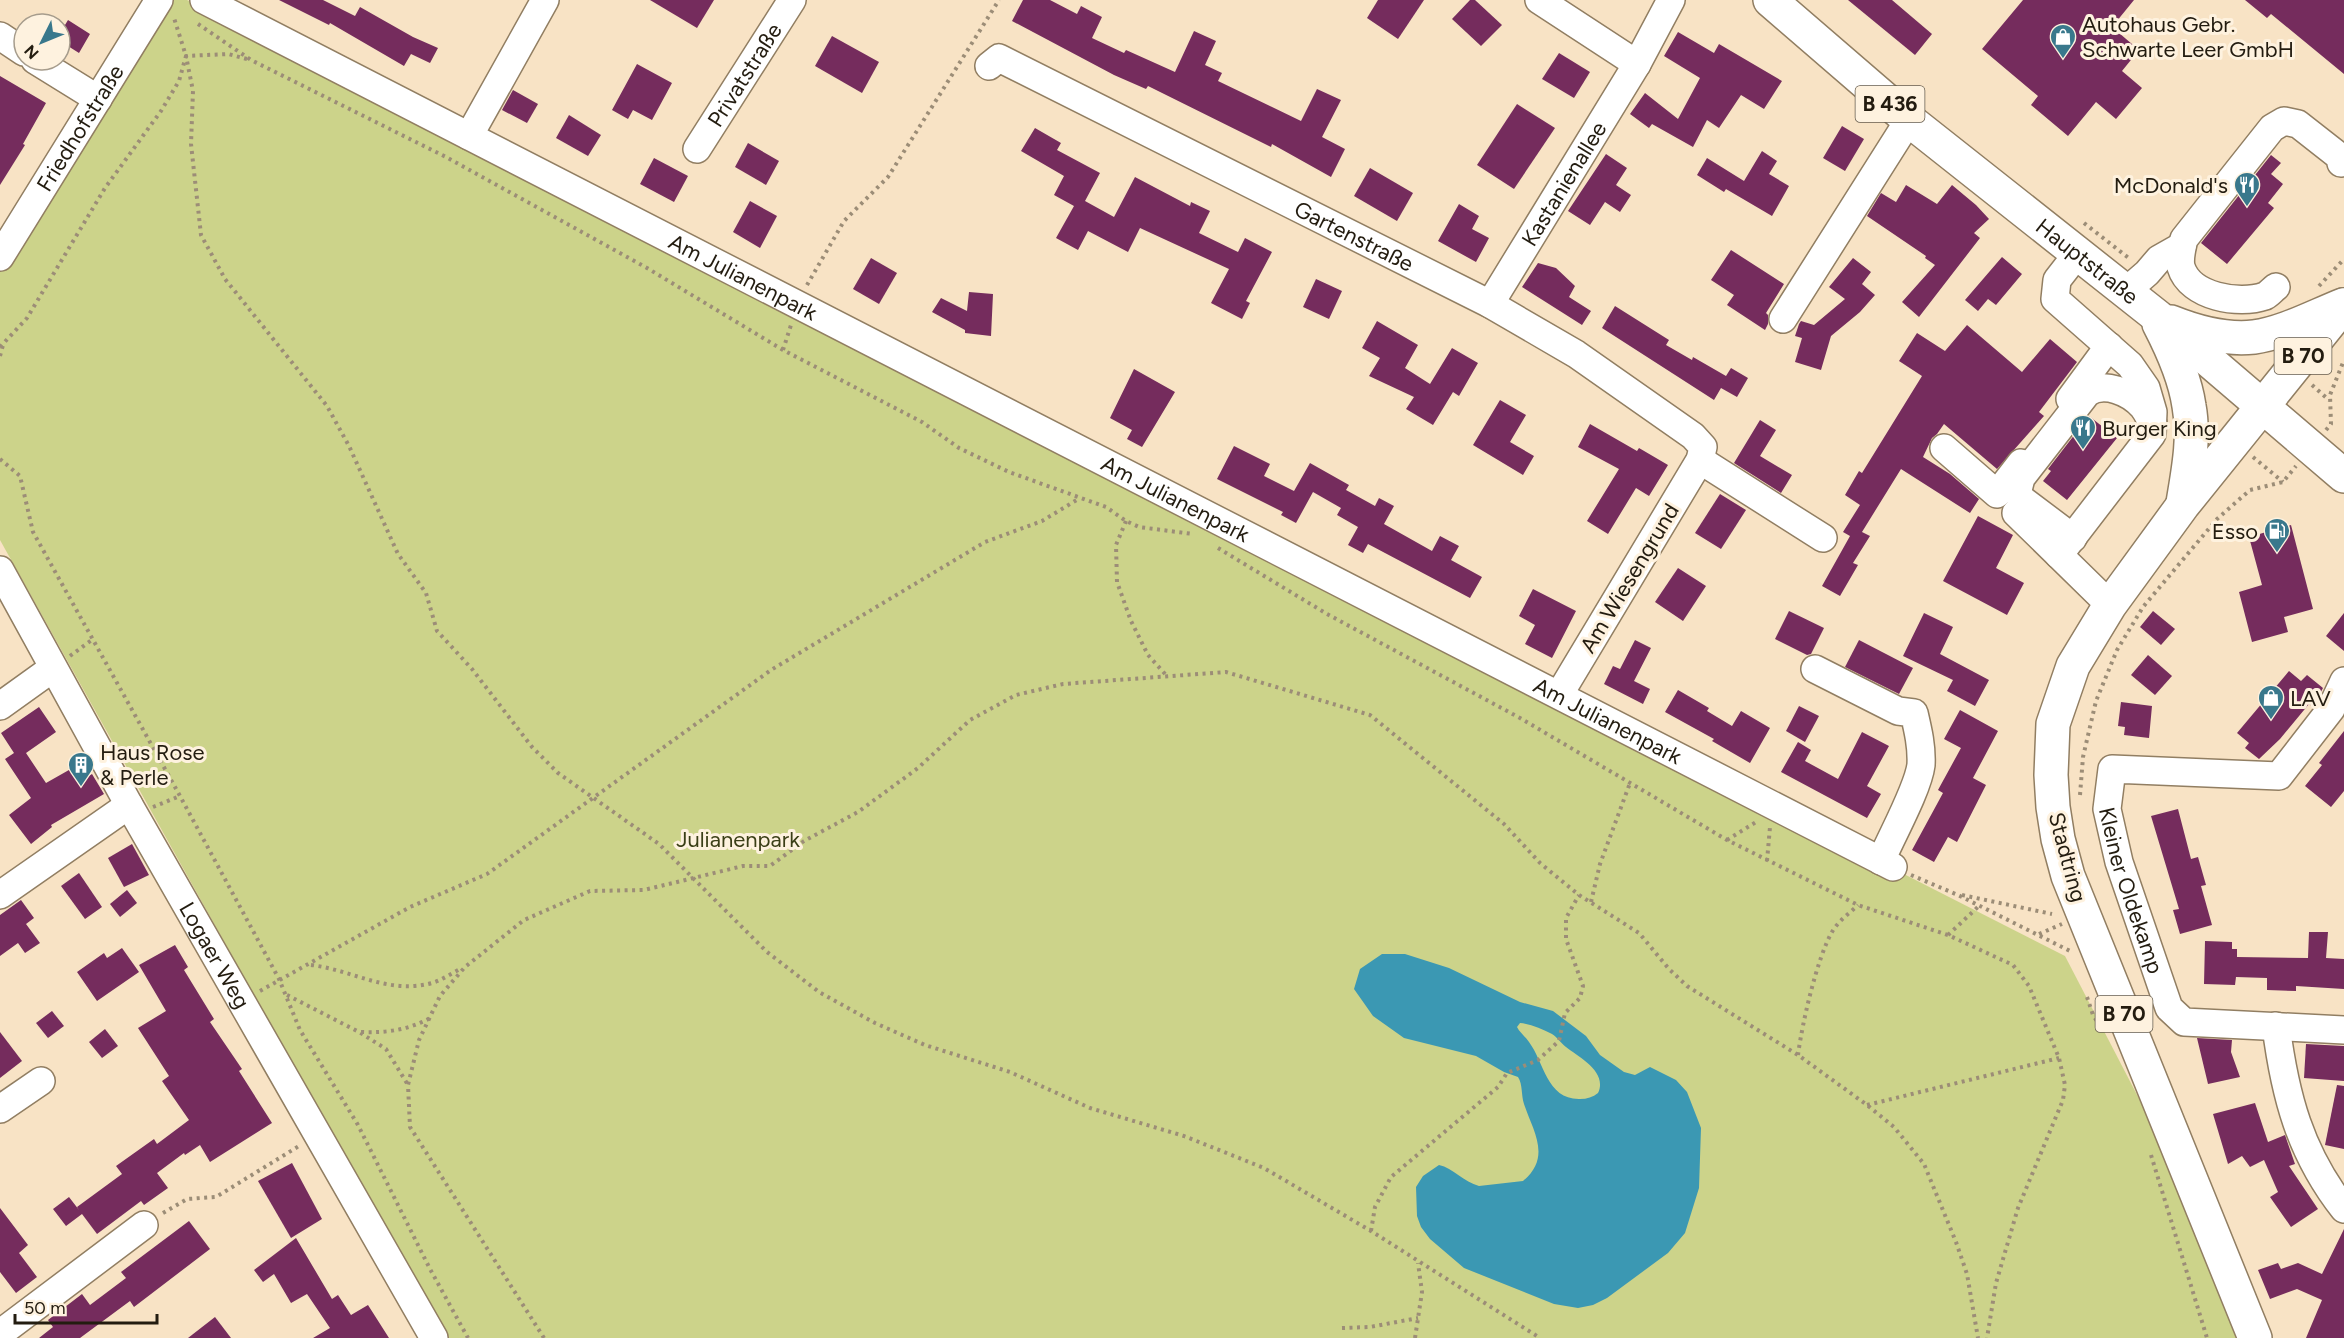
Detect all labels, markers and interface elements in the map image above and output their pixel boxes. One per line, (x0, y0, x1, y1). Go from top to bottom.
place label: Autohaus Gebr. Schwarte Leer GmbH (2082, 11, 2294, 63)
north arrow (12, 12, 72, 72)
street label: Privatstraße (702, 18, 788, 132)
shop icon: Autohaus Gebr. Schwarte Leer GmbH (2048, 22, 2078, 60)
text: N (20, 41, 43, 63)
street label: Friedhofstraße (31, 60, 130, 196)
road number: B 436 (1856, 86, 1924, 122)
street label: Kastanienallee (1516, 117, 1612, 251)
restaurant icon: McDonald's (2232, 170, 2262, 208)
place label: McDonald's (2114, 172, 2228, 199)
street label: Gartenstraße (1290, 195, 1418, 277)
street label: Hauptstraße (2030, 213, 2144, 310)
street label: Am Julianenpark (664, 228, 822, 327)
road number: B 70 (2274, 338, 2332, 374)
restaurant icon: Burger King (2068, 413, 2098, 451)
place label: Burger King (2102, 415, 2217, 442)
street label: Am Julianenpark (1097, 450, 1254, 548)
street label: Am Wiesengrund (1574, 499, 1685, 658)
fuel station icon: Esso (2262, 516, 2292, 554)
place label: Esso (2212, 518, 2258, 545)
street label: Am Julianenpark (1529, 672, 1687, 770)
shop icon: LAV (2256, 683, 2286, 721)
place label: LAV (2290, 685, 2331, 712)
place label: Haus Rose & Perle (100, 739, 205, 791)
building icon: Haus Rose & Perle (66, 750, 96, 788)
street label: Kleiner Oldekamp (2093, 805, 2169, 977)
street label: Stadtring (2043, 809, 2092, 905)
park label: Julianenpark (676, 826, 800, 853)
street label: Logaer Weg (173, 897, 256, 1013)
road number: B 70 (2096, 996, 2152, 1032)
scale bar (15, 1287, 158, 1325)
text: 50 m (24, 1297, 66, 1319)

